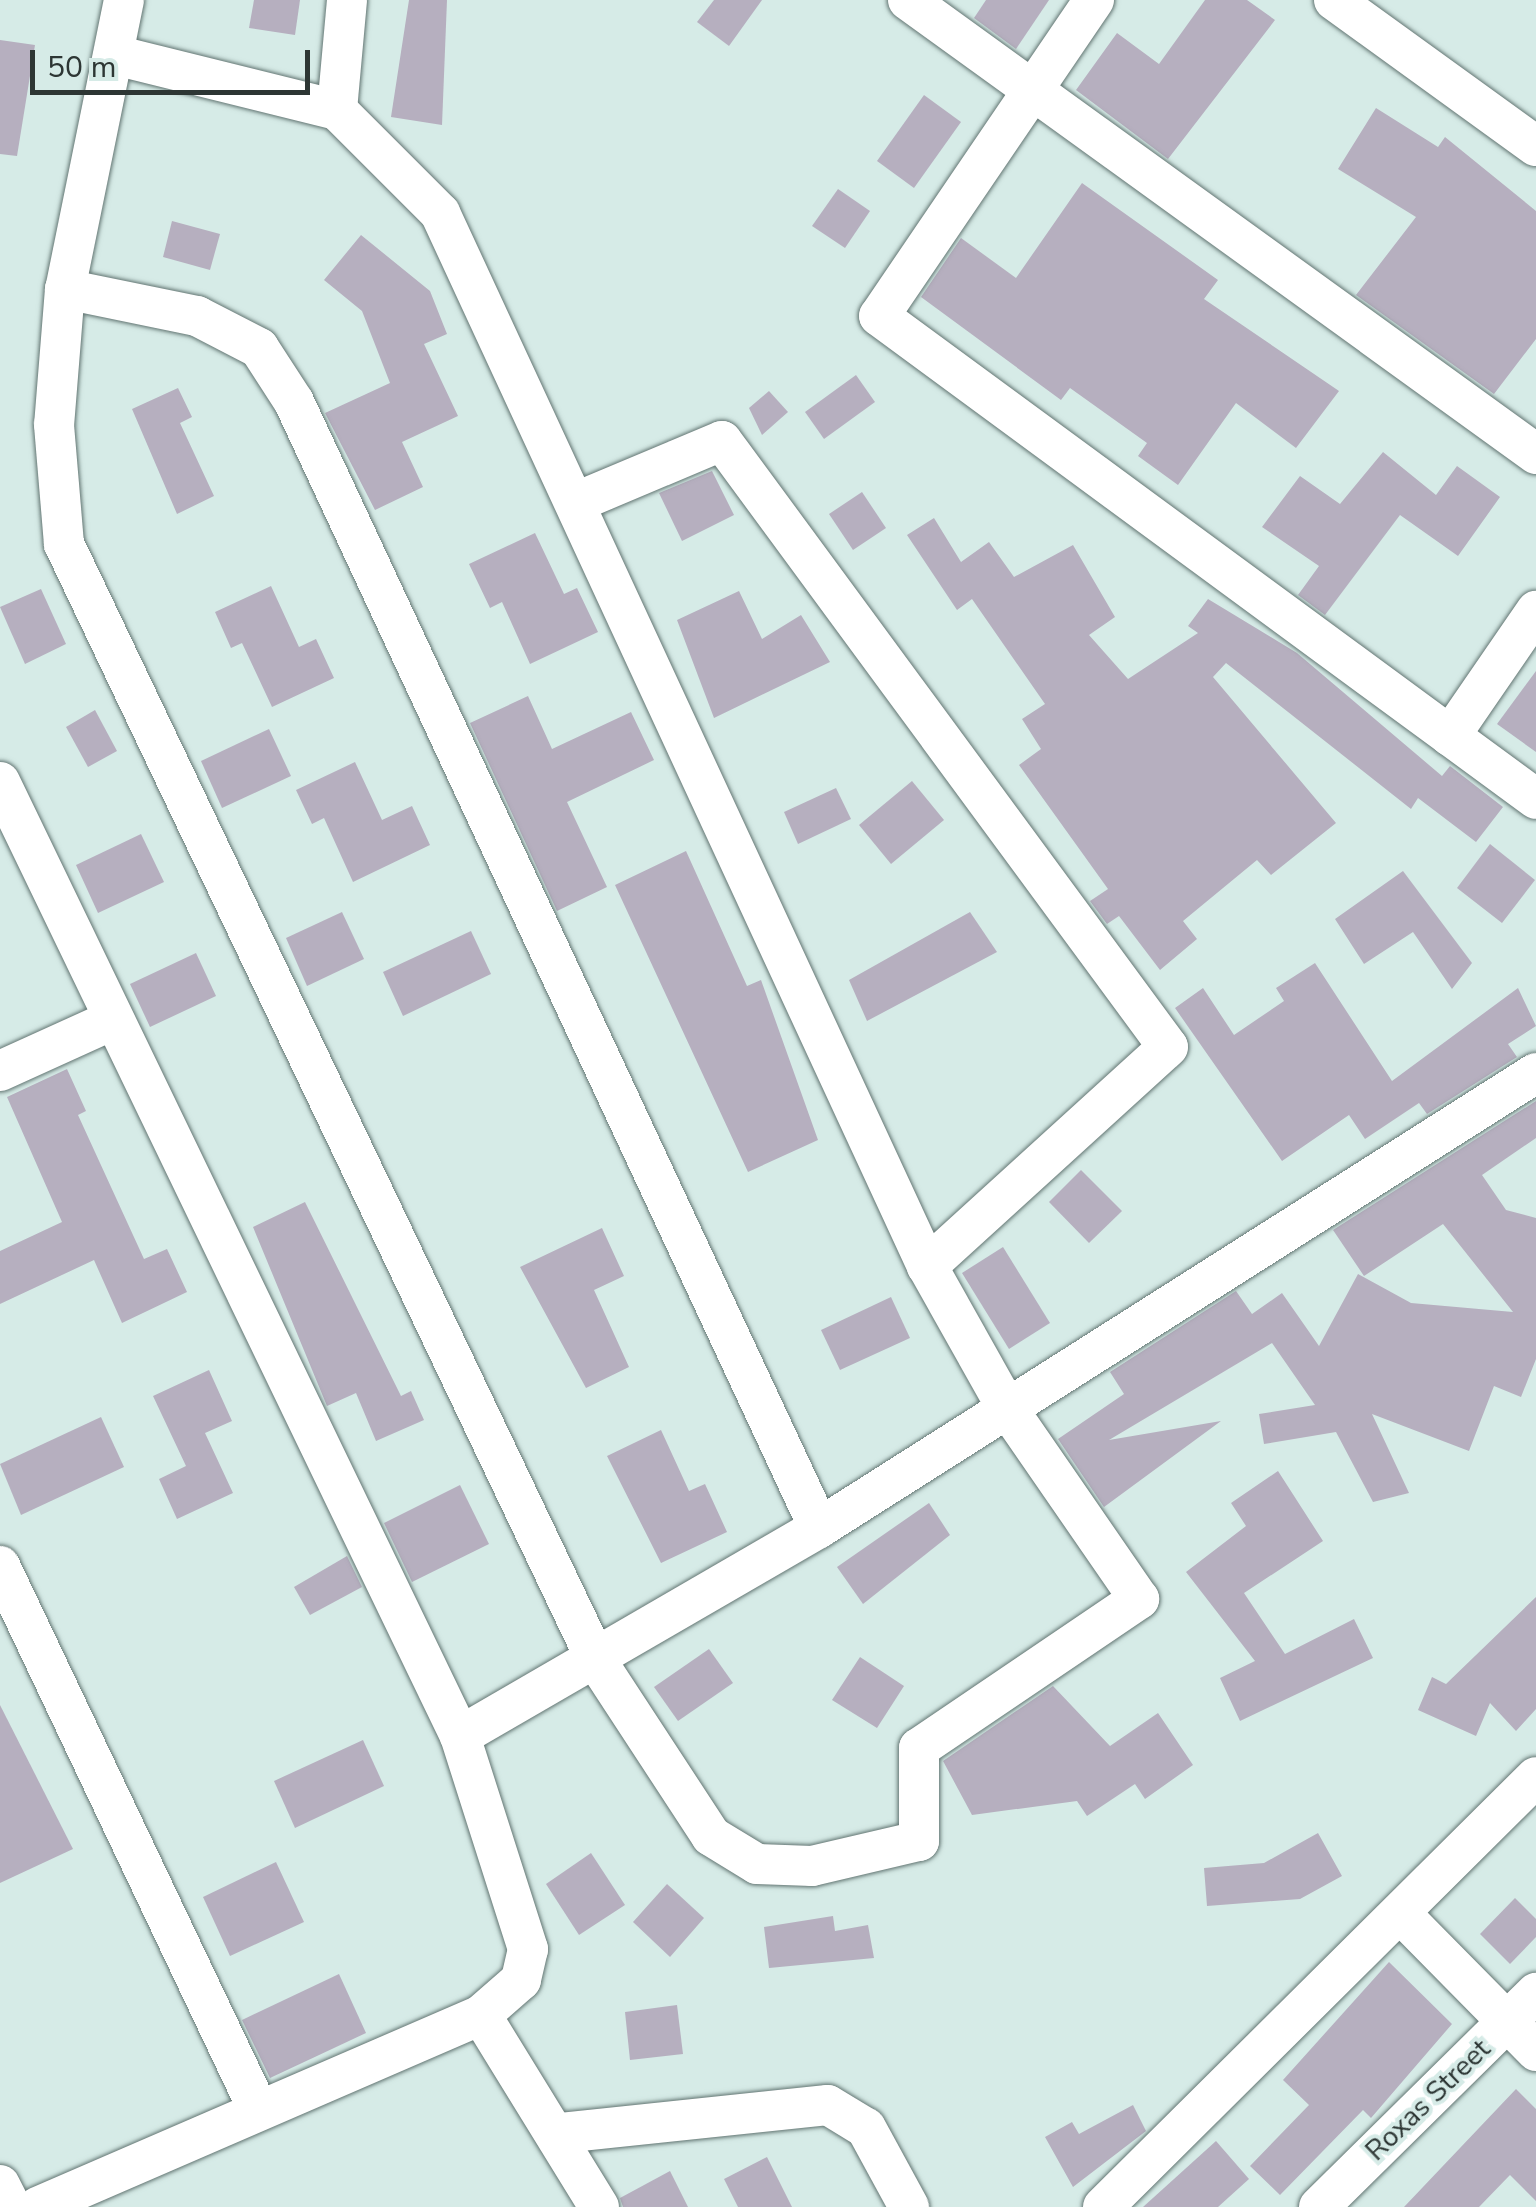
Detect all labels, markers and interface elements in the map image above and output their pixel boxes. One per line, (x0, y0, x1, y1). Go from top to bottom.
scale bar (35, 30, 315, 92)
text: 50 m (47, 47, 116, 88)
street label: Roxas Street (1359, 2032, 1497, 2168)

